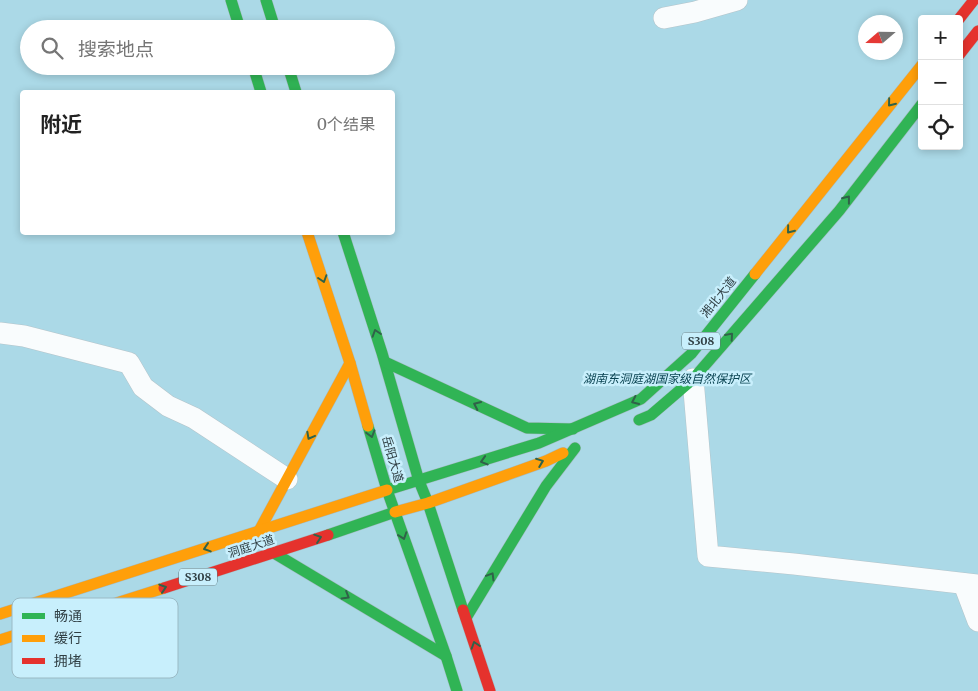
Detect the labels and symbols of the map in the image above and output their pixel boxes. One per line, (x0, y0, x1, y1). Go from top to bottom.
north arrow (858, 15, 903, 60)
one-way arrow (889, 97, 897, 106)
one-way arrow (842, 196, 851, 205)
one-way arrow (787, 224, 795, 233)
one-way arrow (317, 274, 327, 282)
street label: 湘北大道 (697, 274, 739, 320)
one-way arrow (372, 329, 382, 338)
road number: S308 (682, 332, 720, 350)
one-way arrow (724, 333, 733, 342)
park label: 湖南东洞庭湖国家级自然保护区 (583, 371, 753, 386)
one-way arrow (631, 395, 640, 405)
one-way arrow (473, 400, 482, 411)
one-way arrow (365, 430, 376, 438)
one-way arrow (307, 431, 317, 440)
street label: 岳阳大道 (379, 434, 407, 484)
one-way arrow (480, 455, 488, 465)
one-way arrow (535, 458, 544, 468)
street label: 洞庭大道 (226, 531, 276, 561)
one-way arrow (397, 531, 407, 540)
one-way arrow (313, 534, 321, 544)
one-way arrow (204, 542, 212, 552)
road number: S308 (179, 568, 217, 586)
one-way arrow (485, 573, 495, 582)
one-way arrow (158, 584, 167, 594)
one-way arrow (341, 589, 350, 599)
legend (12, 598, 178, 678)
text: 畅通 (54, 607, 82, 625)
text: 缓行 (54, 629, 82, 647)
one-way arrow (471, 641, 481, 649)
text: 拥堵 (54, 652, 82, 670)

